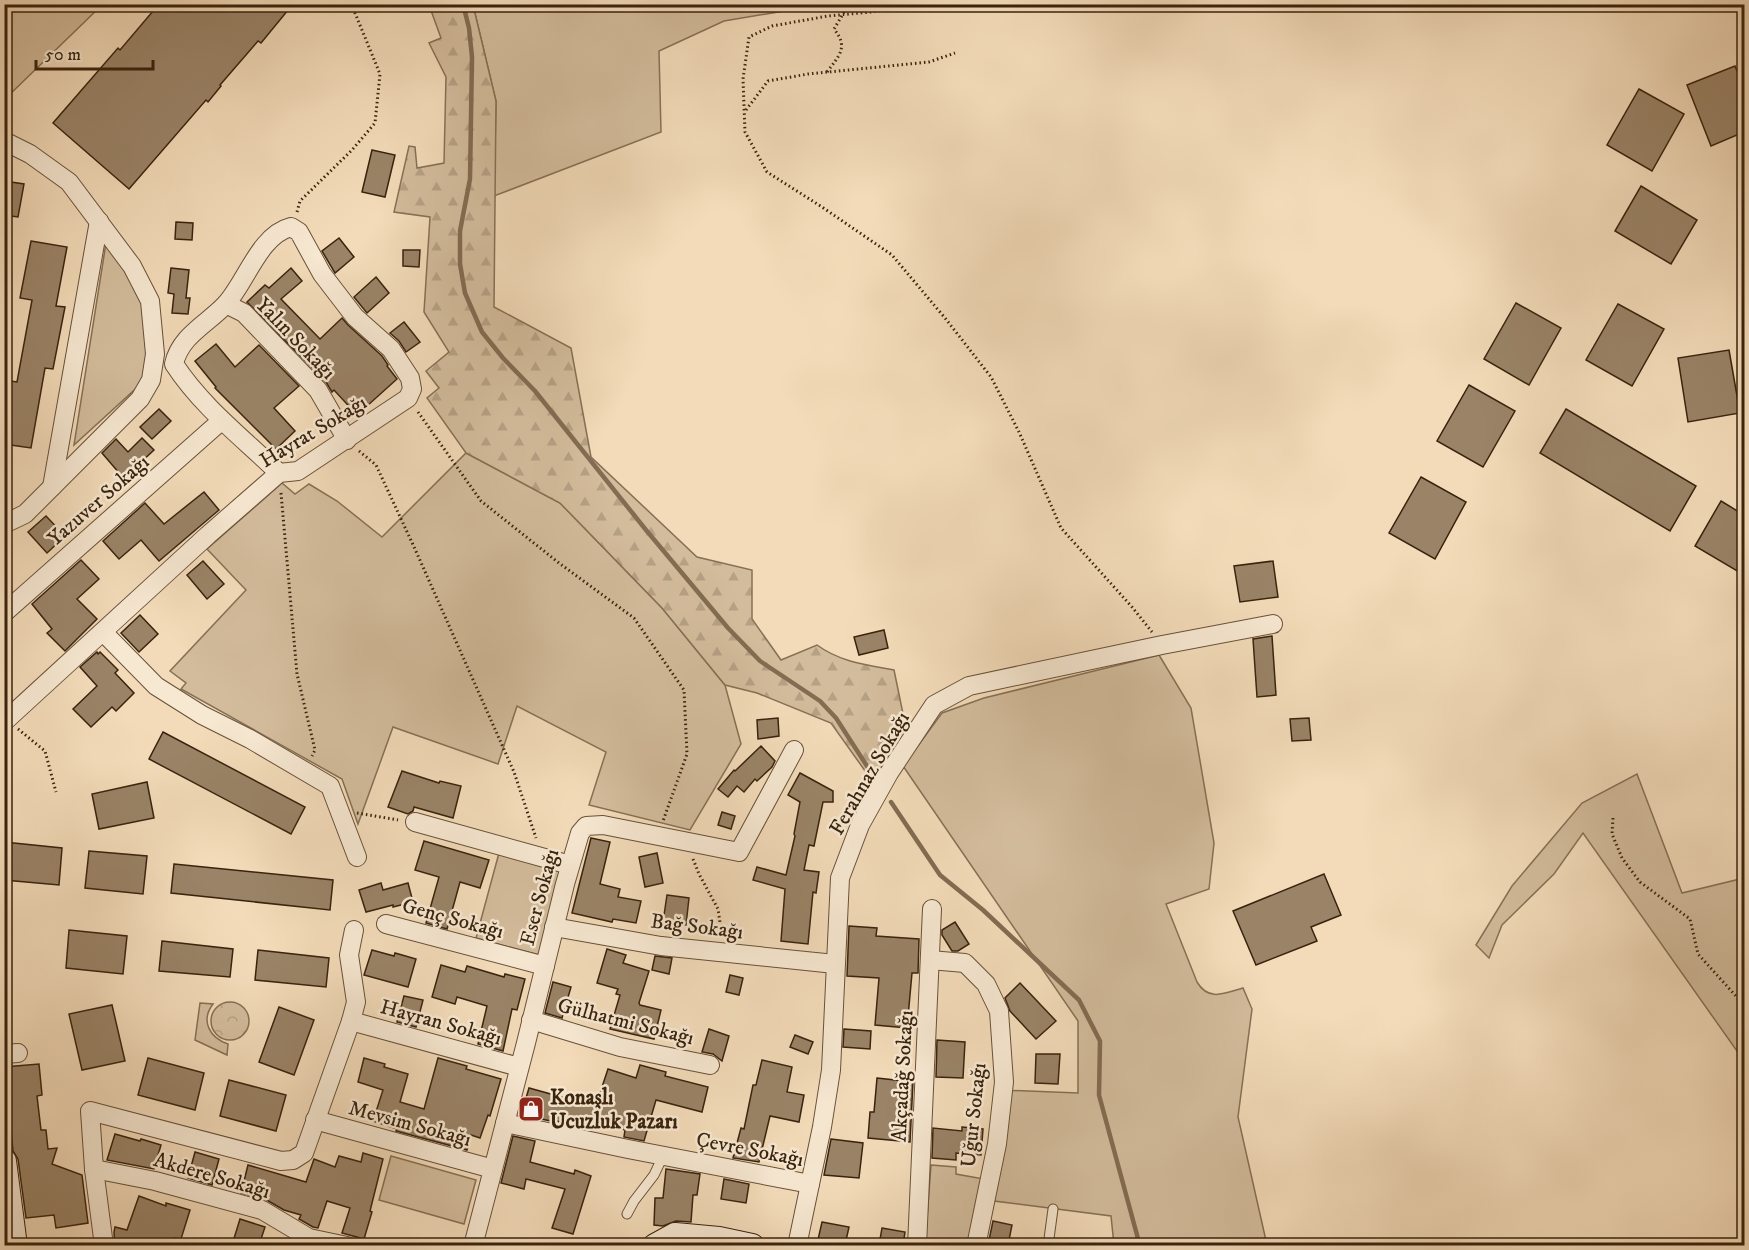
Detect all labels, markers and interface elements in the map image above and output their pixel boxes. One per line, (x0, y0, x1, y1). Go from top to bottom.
scale bar (36, 33, 153, 71)
text: 50 m (45, 44, 81, 66)
street label: Yalın Sokağı (250, 292, 341, 385)
street label: Hayrat Sokağı (255, 390, 372, 474)
street label: Yazuver Sokağı (42, 449, 155, 552)
street label: Ferahnaz Sokağı (824, 707, 916, 840)
street label: Eser Sokağı (515, 846, 565, 948)
street label: Genç Sokağı (399, 893, 506, 945)
street label: Bağ Sokağı (649, 908, 745, 946)
street label: Gülhatmi Sokağı (555, 992, 697, 1051)
street label: Hayran Sokağı (377, 994, 504, 1052)
street label: Akçadağ Sokağı (887, 1010, 919, 1143)
street label: Uğur Sokağı (956, 1062, 992, 1169)
place label: Konaşlı Ucuzluk Pazarı (550, 1085, 678, 1135)
shop icon: Konaşlı Ucuzluk Pazarı (516, 1094, 546, 1124)
street label: Mevsim Sokağı (346, 1095, 474, 1153)
street label: Çevre Sokağı (694, 1127, 806, 1173)
street label: Akdere Sokağı (151, 1147, 273, 1205)

